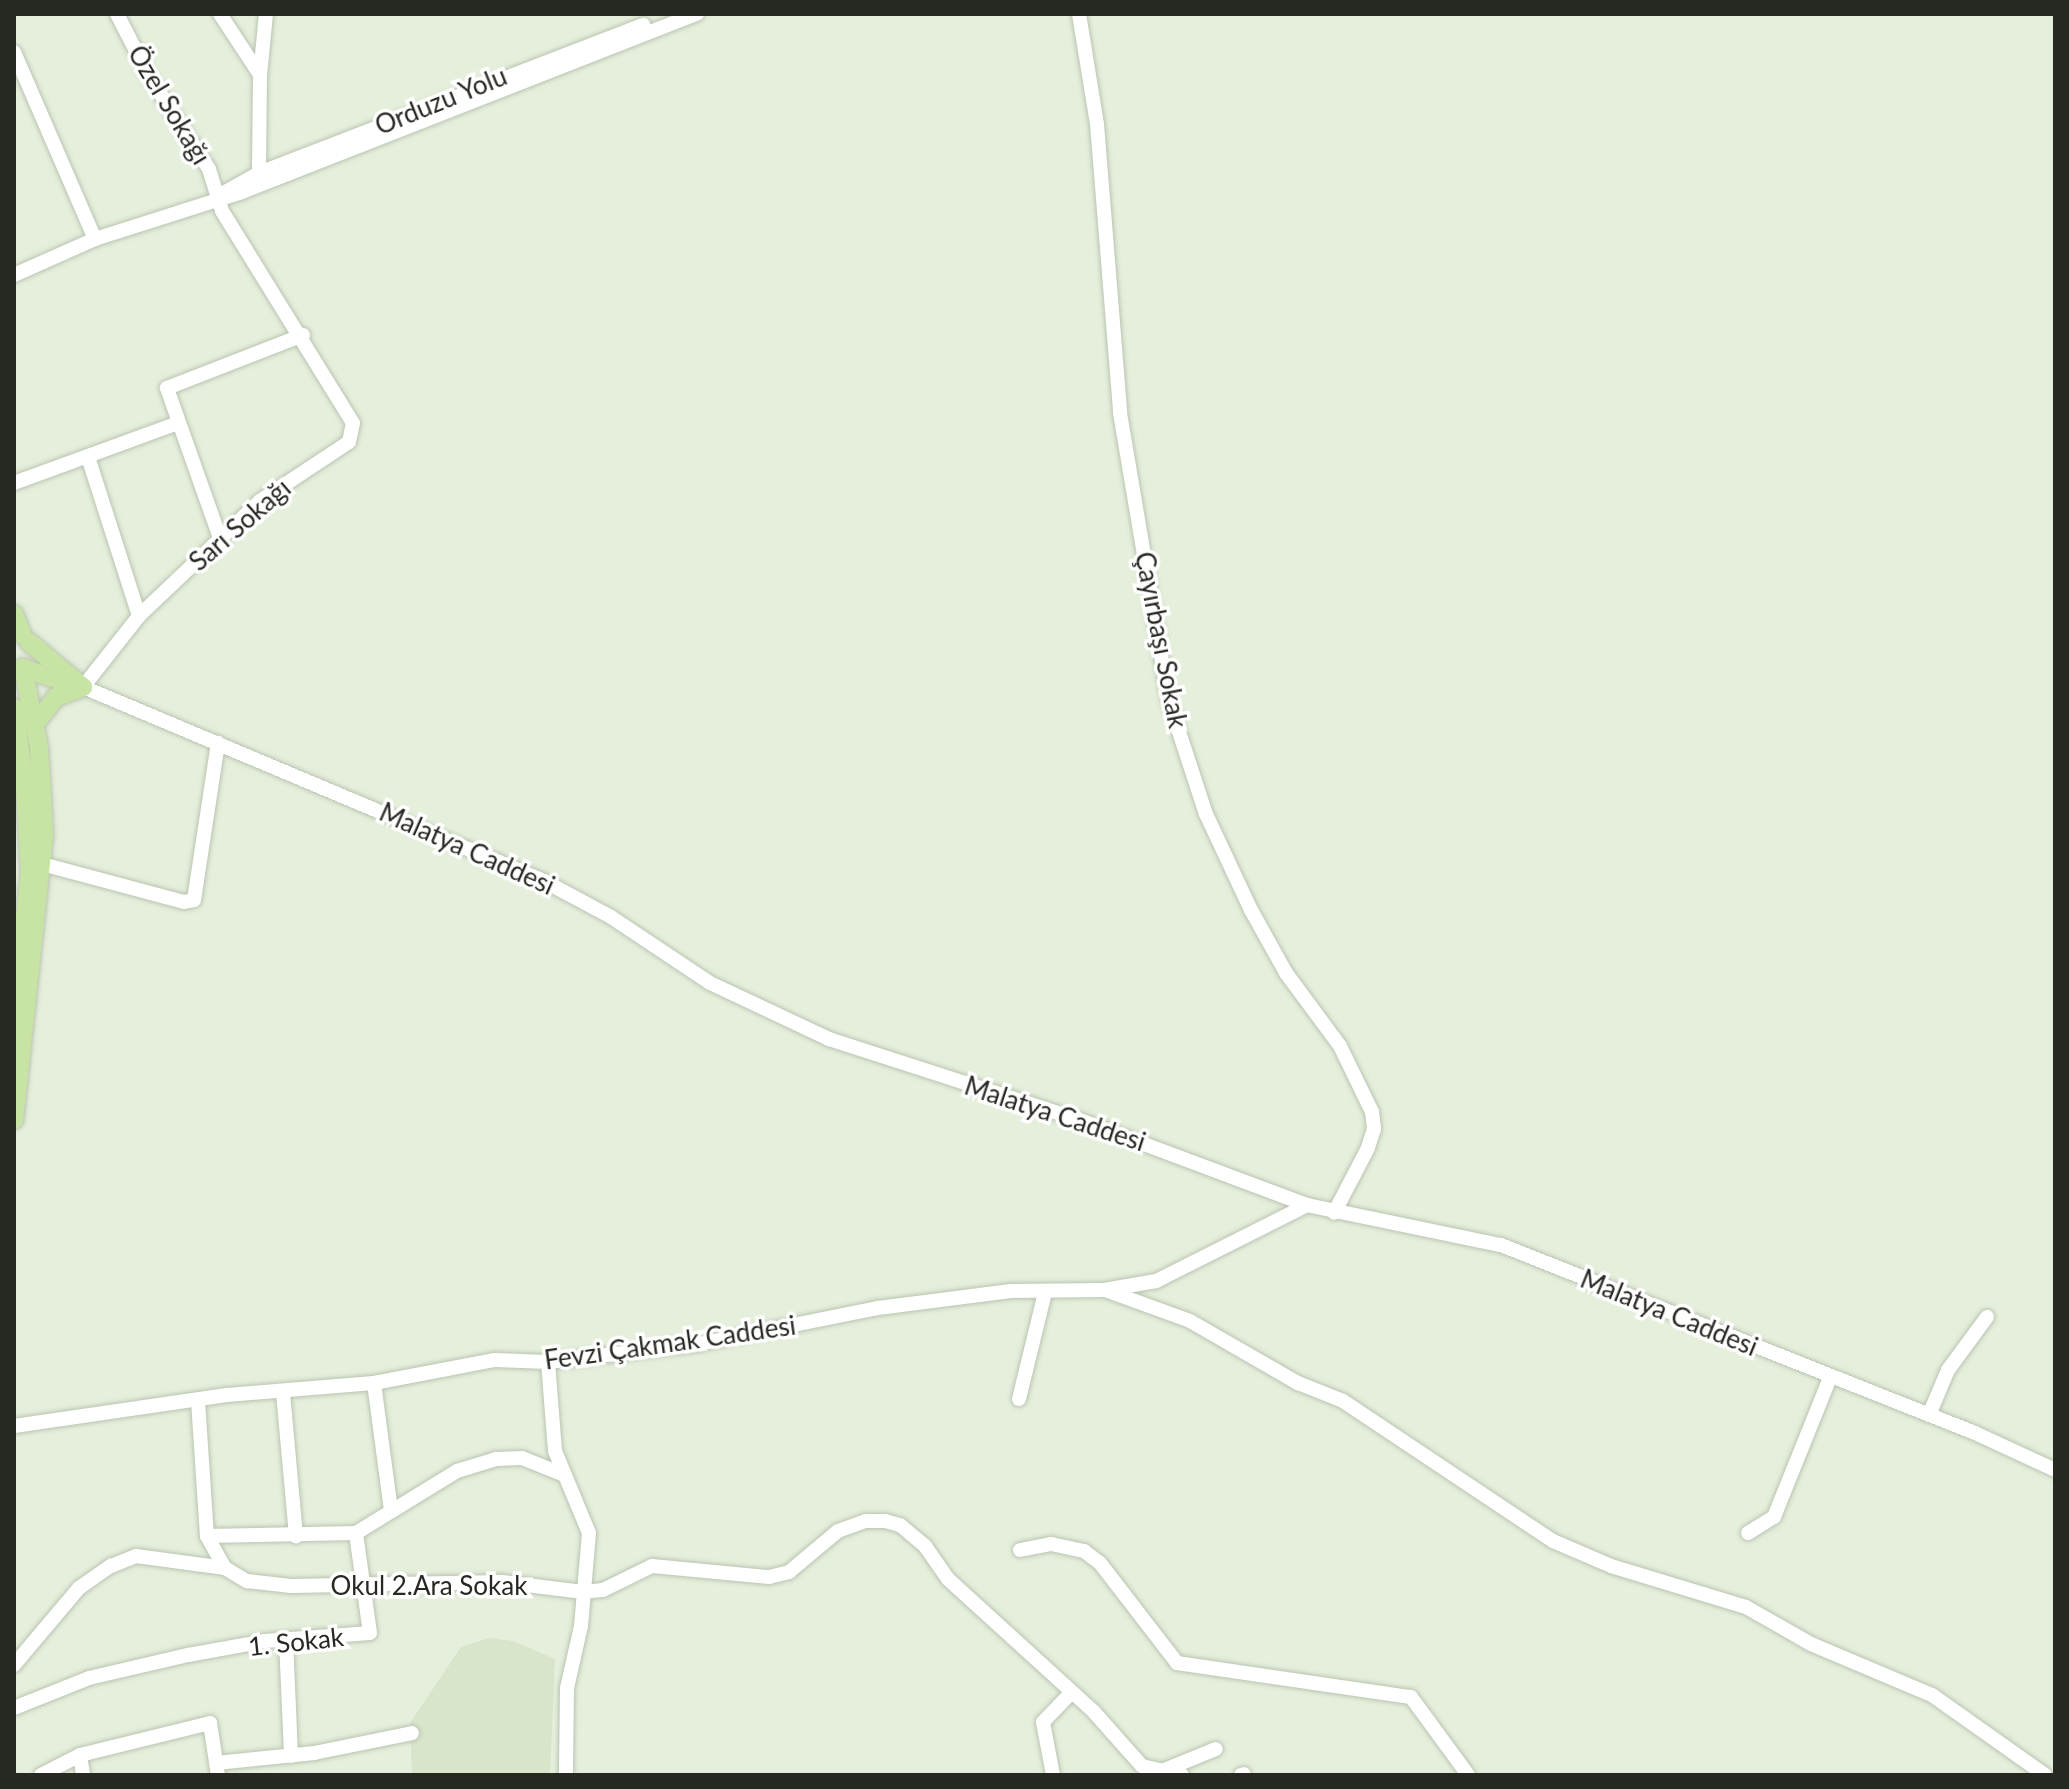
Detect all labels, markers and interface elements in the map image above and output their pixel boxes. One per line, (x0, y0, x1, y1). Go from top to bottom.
street label: Özel Sokağı (121, 40, 217, 170)
street label: Orduzu Yolu (370, 60, 512, 142)
street label: Sarı Sokağı (183, 473, 297, 577)
street label: Çayırbaşı Sokak (1129, 549, 1193, 731)
street label: Malatya Caddesi (375, 796, 559, 902)
street label: Malatya Caddesi (961, 1070, 1149, 1158)
street label: Malatya Caddesi (1576, 1263, 1762, 1363)
street label: Fevzi Çakmak Caddesi (542, 1310, 798, 1376)
street label: Okul 2.Ara Sokak (331, 1570, 527, 1602)
street label: 1. Sokak (247, 1621, 345, 1663)

